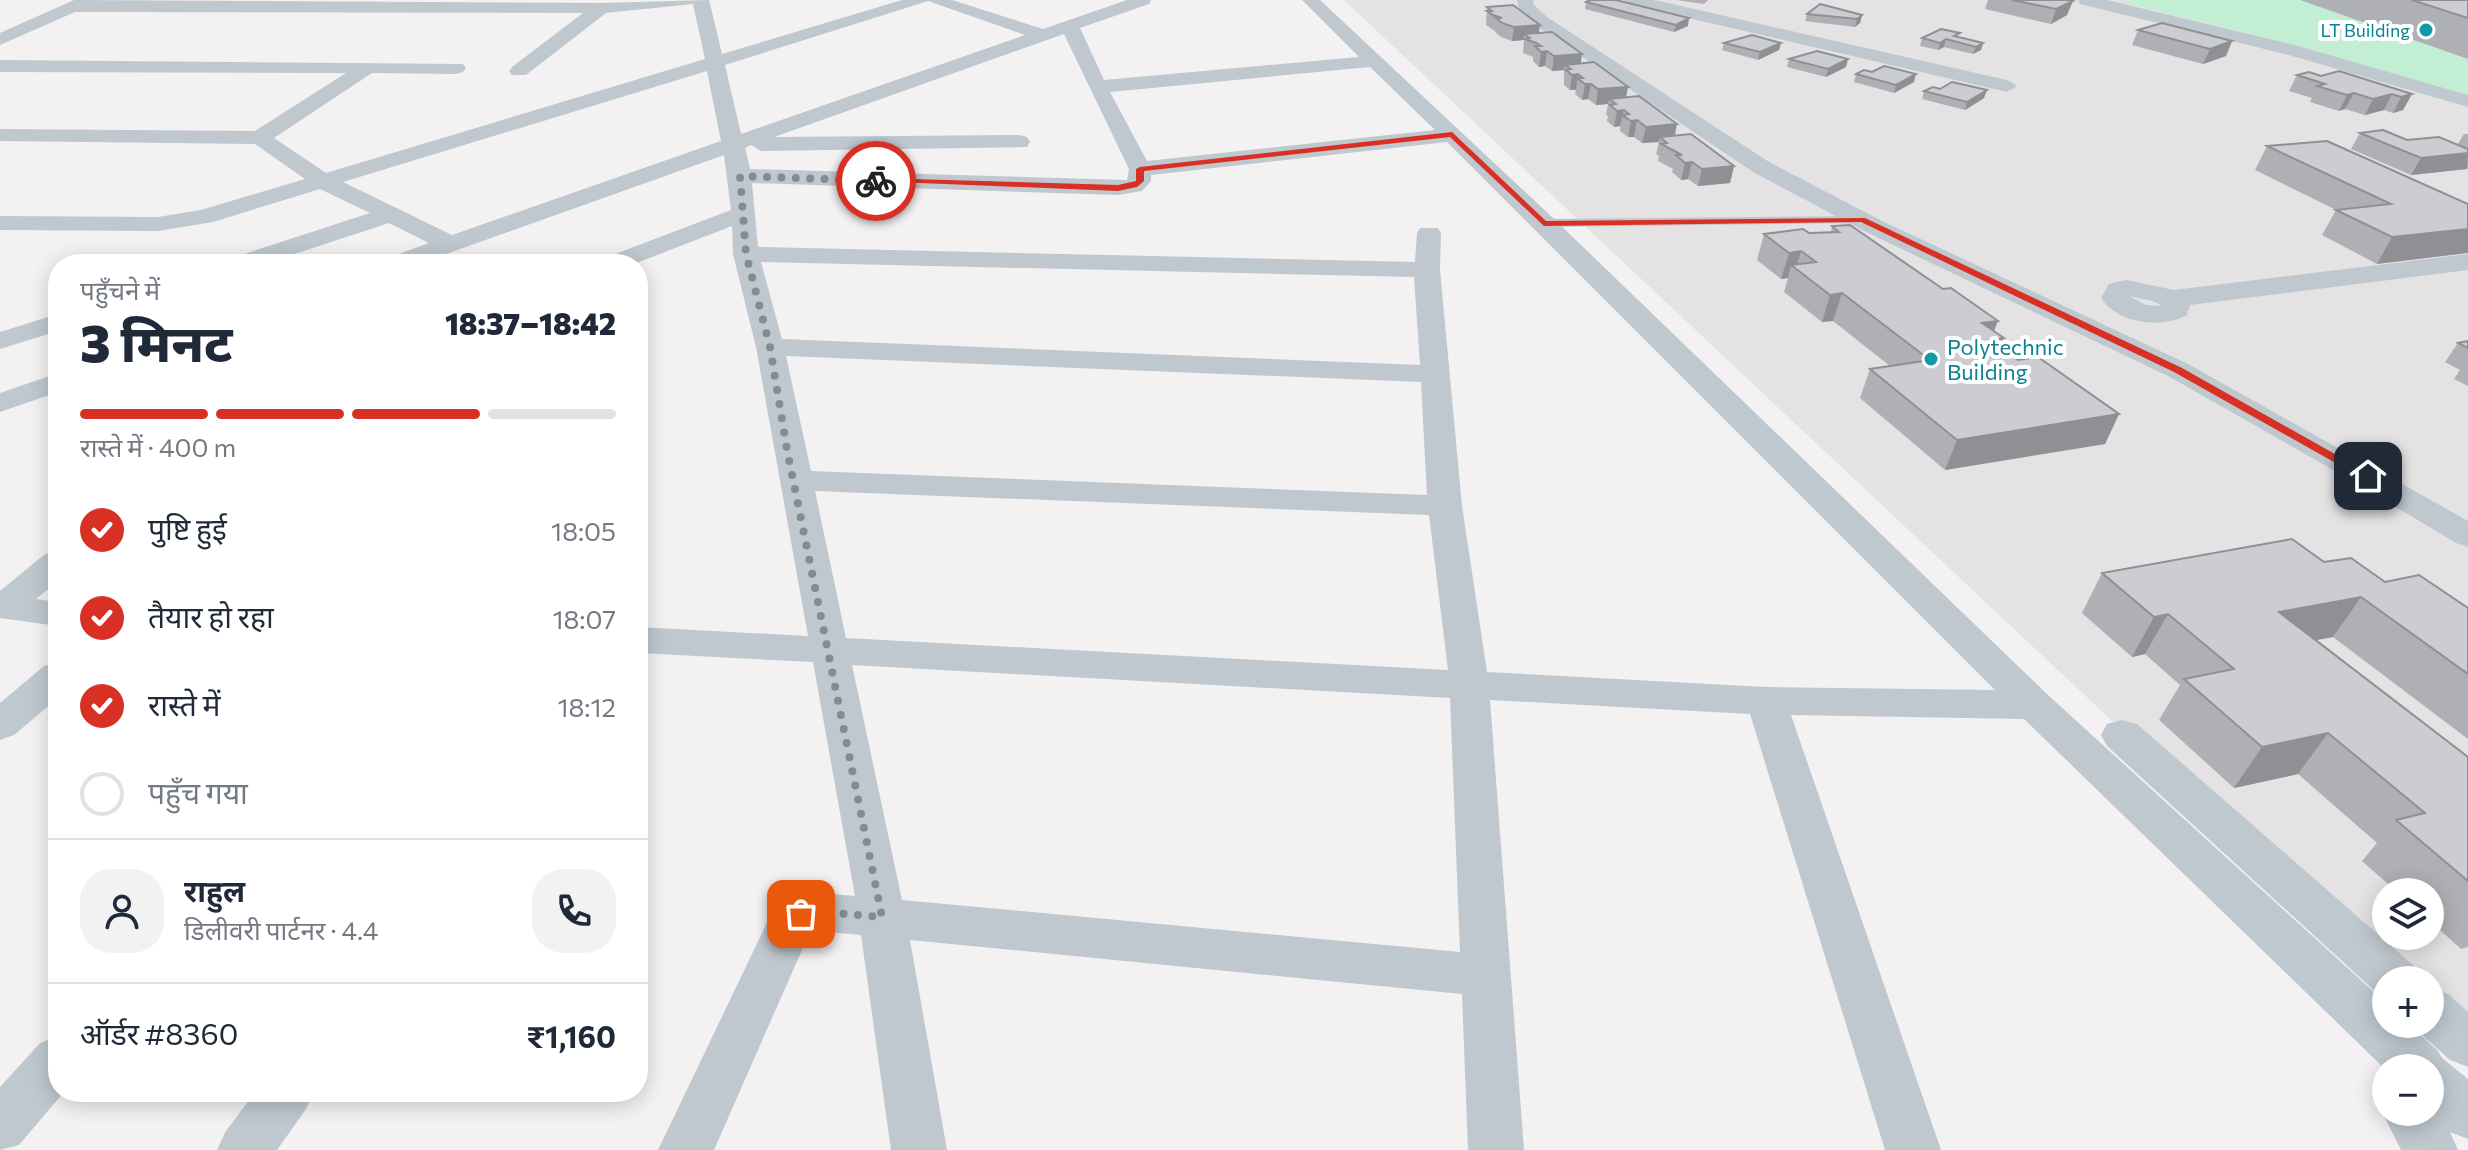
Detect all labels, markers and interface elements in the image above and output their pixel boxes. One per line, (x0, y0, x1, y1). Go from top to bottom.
place label: LT Building (2320, 19, 2410, 41)
marker: LT Building (2417, 21, 2435, 39)
courier (836, 141, 916, 221)
icon: bike (854, 159, 898, 203)
text: पहुँचने में (80, 274, 160, 305)
text: 18:37–18:42 (445, 304, 616, 341)
text: 3 मिनट (80, 309, 233, 373)
place label: Polytechnic Building (1947, 333, 2064, 385)
marker: Polytechnic Building (1922, 350, 1940, 368)
text: रास्ते में · 400 m (80, 431, 236, 462)
pin (2334, 442, 2402, 510)
icon: home (2346, 454, 2390, 498)
icon: check (80, 508, 124, 552)
text: पुष्टि हुई (148, 509, 227, 546)
text: 18:05 (551, 515, 616, 546)
icon: check (80, 596, 124, 640)
text: तैयार हो रहा (148, 597, 274, 634)
text: 18:07 (552, 603, 616, 634)
icon: check (80, 684, 124, 728)
text: रास्ते में (148, 685, 221, 722)
text: 18:12 (557, 691, 616, 722)
text: पहुँच गया (148, 773, 248, 810)
button: person (80, 869, 164, 953)
button: phone (532, 869, 616, 953)
text: राहुल (184, 871, 245, 908)
map controls (2372, 878, 2444, 1126)
button: layers (2372, 878, 2444, 950)
pin (767, 880, 835, 948)
icon: bag (779, 892, 823, 936)
text: डिलीवरी पार्टनर · 4.4 (184, 914, 378, 945)
button: + (2372, 966, 2444, 1038)
text: ऑर्डर #8360 (80, 1014, 238, 1051)
text: ₹1,160 (527, 1017, 616, 1054)
button: − (2372, 1054, 2444, 1126)

